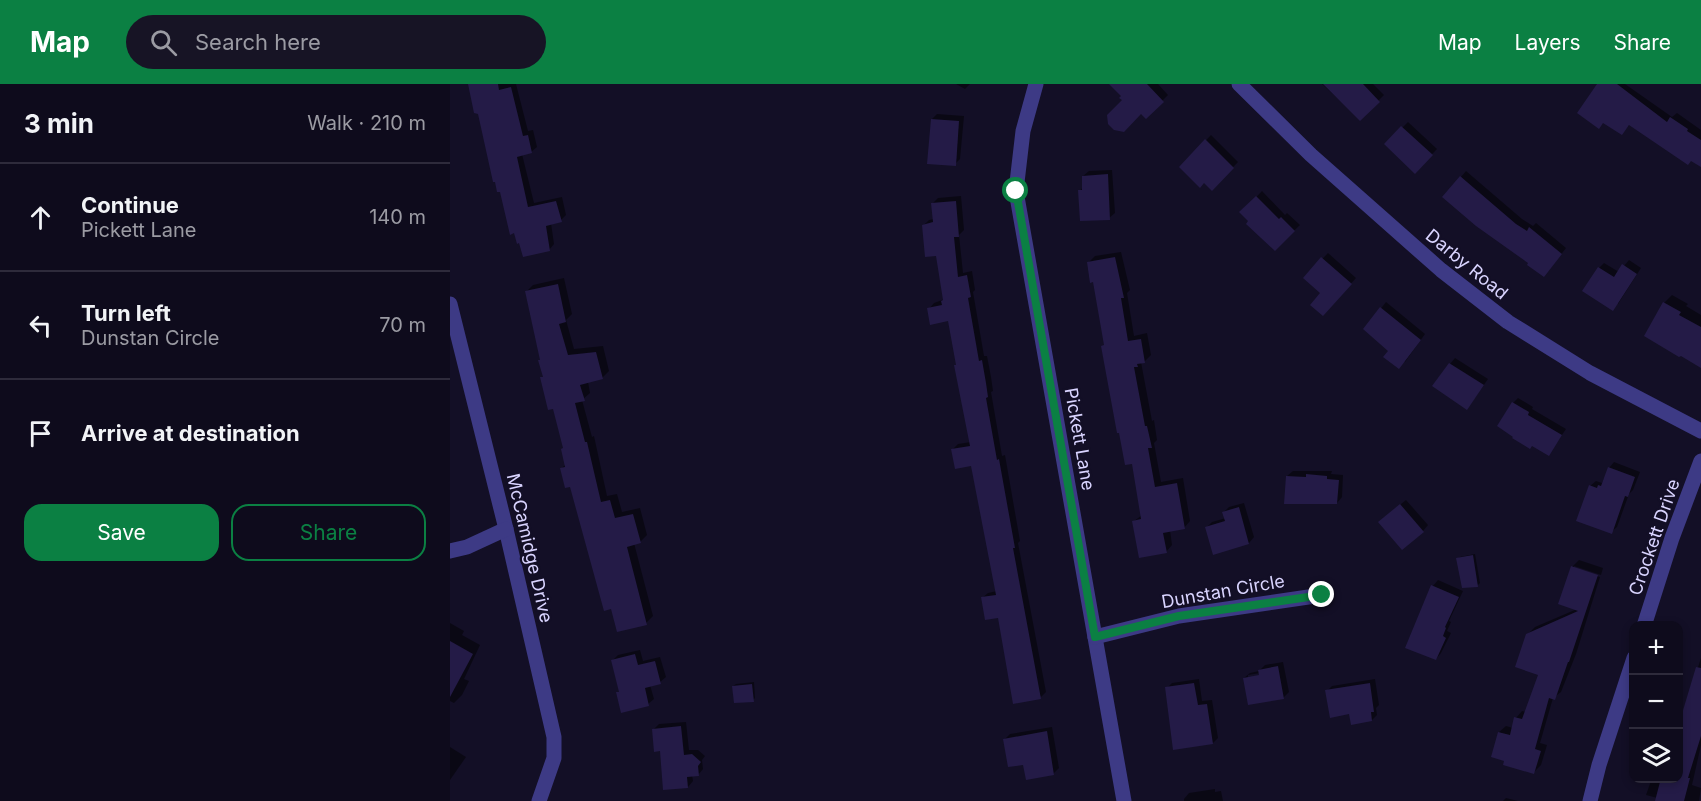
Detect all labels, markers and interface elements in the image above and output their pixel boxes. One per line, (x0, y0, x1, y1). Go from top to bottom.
search box (126, 15, 546, 69)
text: Map (30, 25, 90, 59)
icon: search (147, 26, 180, 59)
text: Search here (195, 29, 321, 55)
text: Map (1438, 30, 1482, 55)
text: Layers (1515, 30, 1581, 55)
text: Share (1614, 30, 1671, 55)
text: 3 min (24, 108, 94, 139)
text: Walk · 210 m (307, 111, 426, 135)
route start (1002, 177, 1028, 203)
text: Continue (81, 192, 179, 218)
icon: ahead (24, 201, 57, 234)
text: 140 m (369, 205, 426, 229)
text: Pickett Lane (81, 218, 196, 242)
street label: Darby Road (1422, 225, 1512, 303)
text: Turn left (81, 300, 171, 326)
icon: left (24, 309, 57, 342)
text: 70 m (379, 313, 426, 337)
text: Dunstan Circle (81, 326, 220, 350)
street label: Pickett Lane (1061, 386, 1099, 492)
icon: arrive (24, 417, 57, 450)
text: Arrive at destination (81, 420, 300, 446)
street label: McCamidge Drive (503, 471, 557, 625)
street label: Crockett Drive (1624, 476, 1684, 598)
button: Save (24, 504, 219, 561)
button: Share (231, 504, 426, 561)
street label: Dunstan Circle (1160, 570, 1286, 612)
route end (1308, 581, 1334, 607)
map controls (1629, 621, 1683, 783)
button: + (1629, 621, 1683, 675)
button: − (1629, 675, 1683, 729)
button: layers (1629, 729, 1683, 783)

